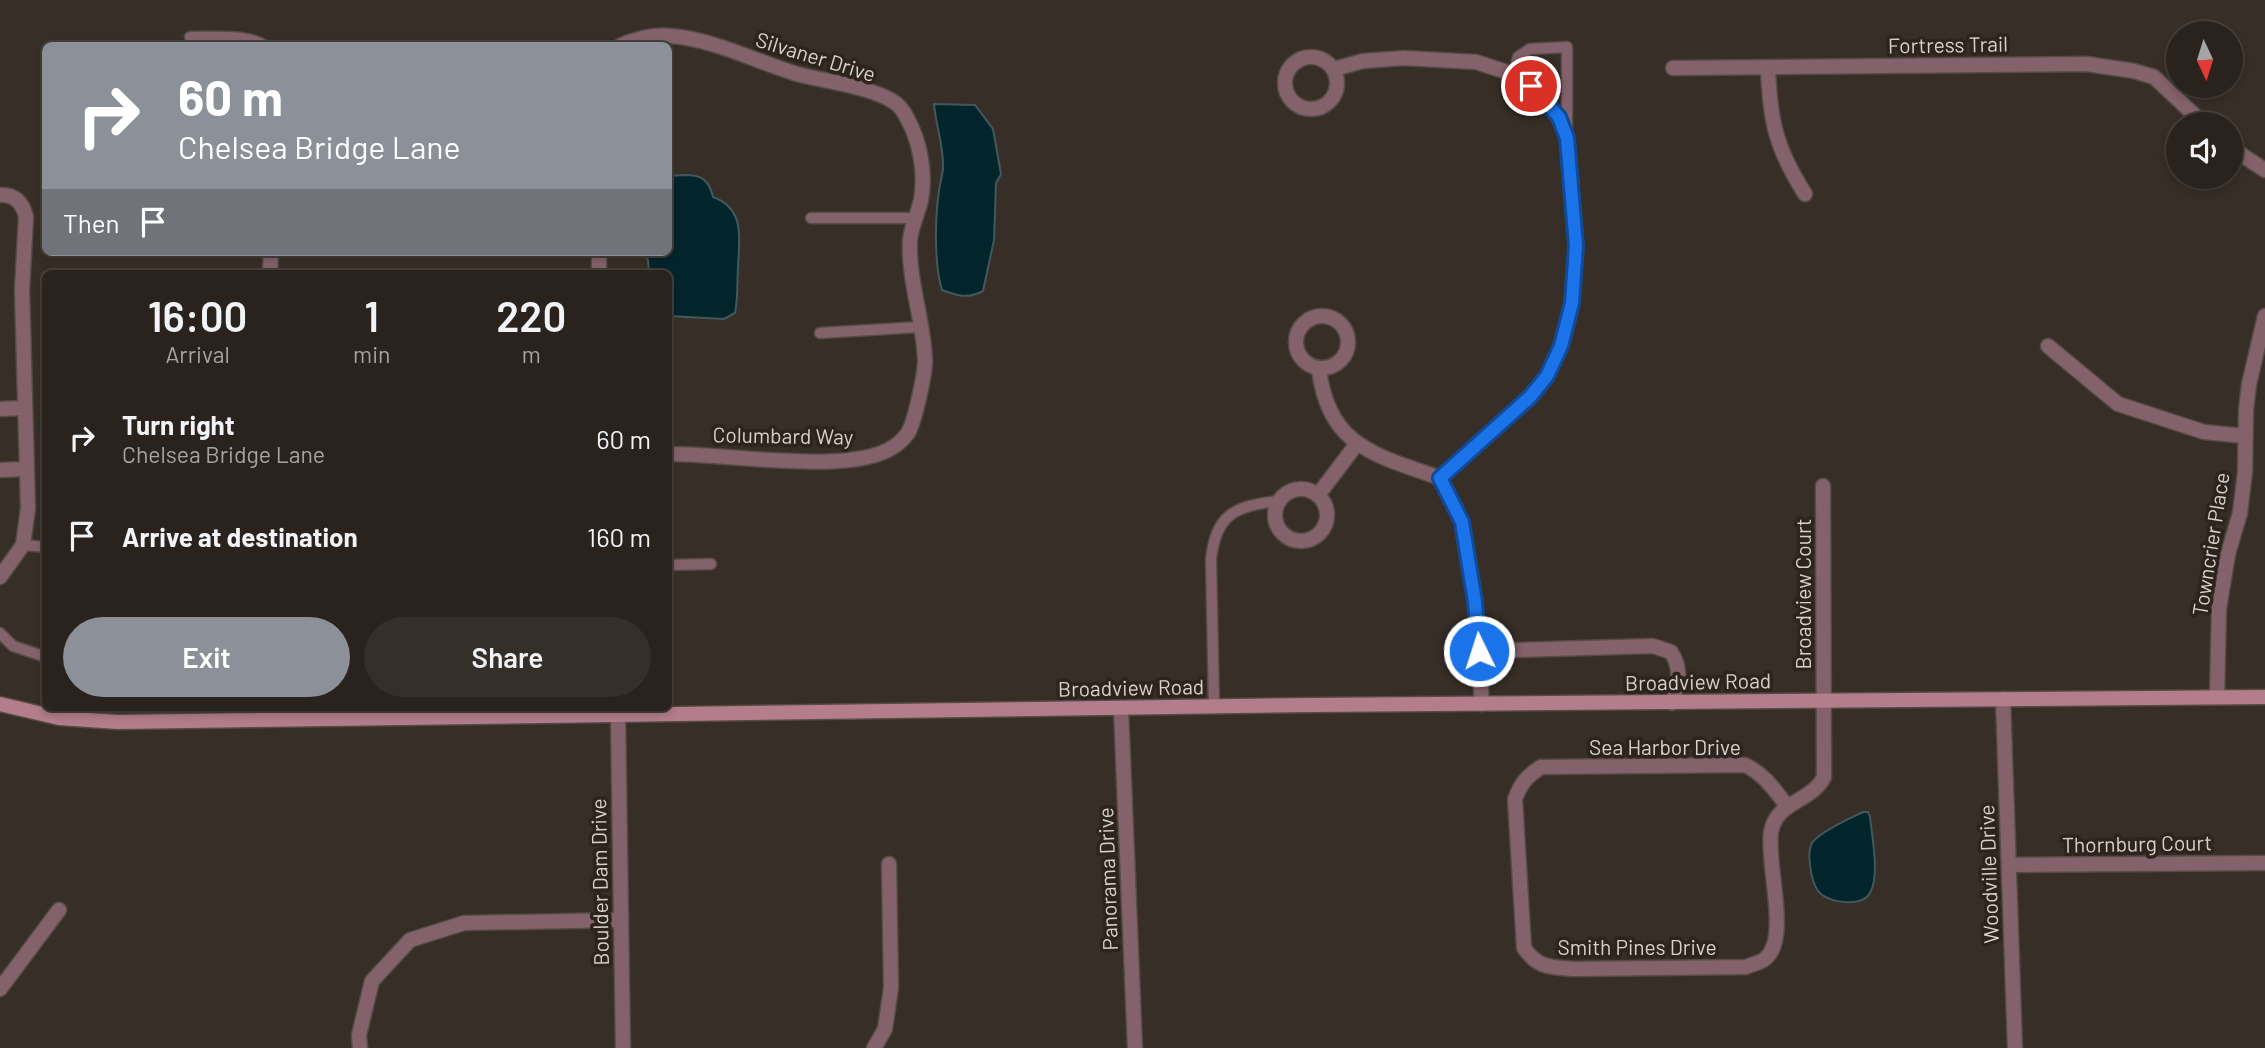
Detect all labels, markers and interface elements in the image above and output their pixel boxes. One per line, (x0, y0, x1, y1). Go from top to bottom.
north arrow (2166, 21, 2244, 98)
map controls (2166, 21, 2243, 189)
street label: Silvaner Drive (753, 26, 879, 86)
street label: Fortress Trail (1888, 30, 2008, 58)
pin (1501, 56, 1561, 116)
text: 60 m (178, 67, 283, 126)
icon: arrive (1512, 67, 1550, 105)
icon: right (63, 70, 154, 161)
button: sound (2166, 112, 2243, 189)
text: Chelsea Bridge Lane (178, 127, 460, 165)
icon: arrive (134, 203, 172, 241)
text: Then (63, 207, 120, 238)
text: 16:00 (148, 290, 247, 340)
text: 1 (364, 290, 379, 340)
text: 220 (496, 290, 566, 340)
text: Arrival (165, 340, 230, 368)
text: min (353, 340, 390, 368)
text: m (522, 340, 541, 368)
text: Turn right (122, 409, 235, 440)
icon: right (63, 419, 101, 457)
street label: Columbard Way (712, 421, 854, 449)
text: 60 m (596, 423, 651, 454)
text: Chelsea Bridge Lane (122, 440, 325, 468)
street label: Towncrier Place (2186, 471, 2234, 617)
icon: arrive (63, 517, 101, 555)
street label: Broadview Court (1790, 519, 1815, 669)
text: Arrive at destination (122, 521, 358, 552)
text: 160 m (587, 521, 651, 552)
position arrow (1442, 614, 1516, 688)
button: Exit (63, 617, 350, 697)
button: Share (364, 617, 651, 697)
street label: Broadview Road (1625, 667, 1771, 695)
street label: Broadview Road (1058, 673, 1204, 701)
street label: Sea Harbor Drive (1589, 734, 1741, 759)
street label: Boulder Dam Drive (585, 798, 613, 966)
street label: Woodville Drive (1973, 804, 2003, 944)
street label: Panorama Drive (1092, 807, 1122, 951)
street label: Thornburg Court (2062, 829, 2212, 857)
street label: Smith Pines Drive (1557, 934, 1717, 959)

